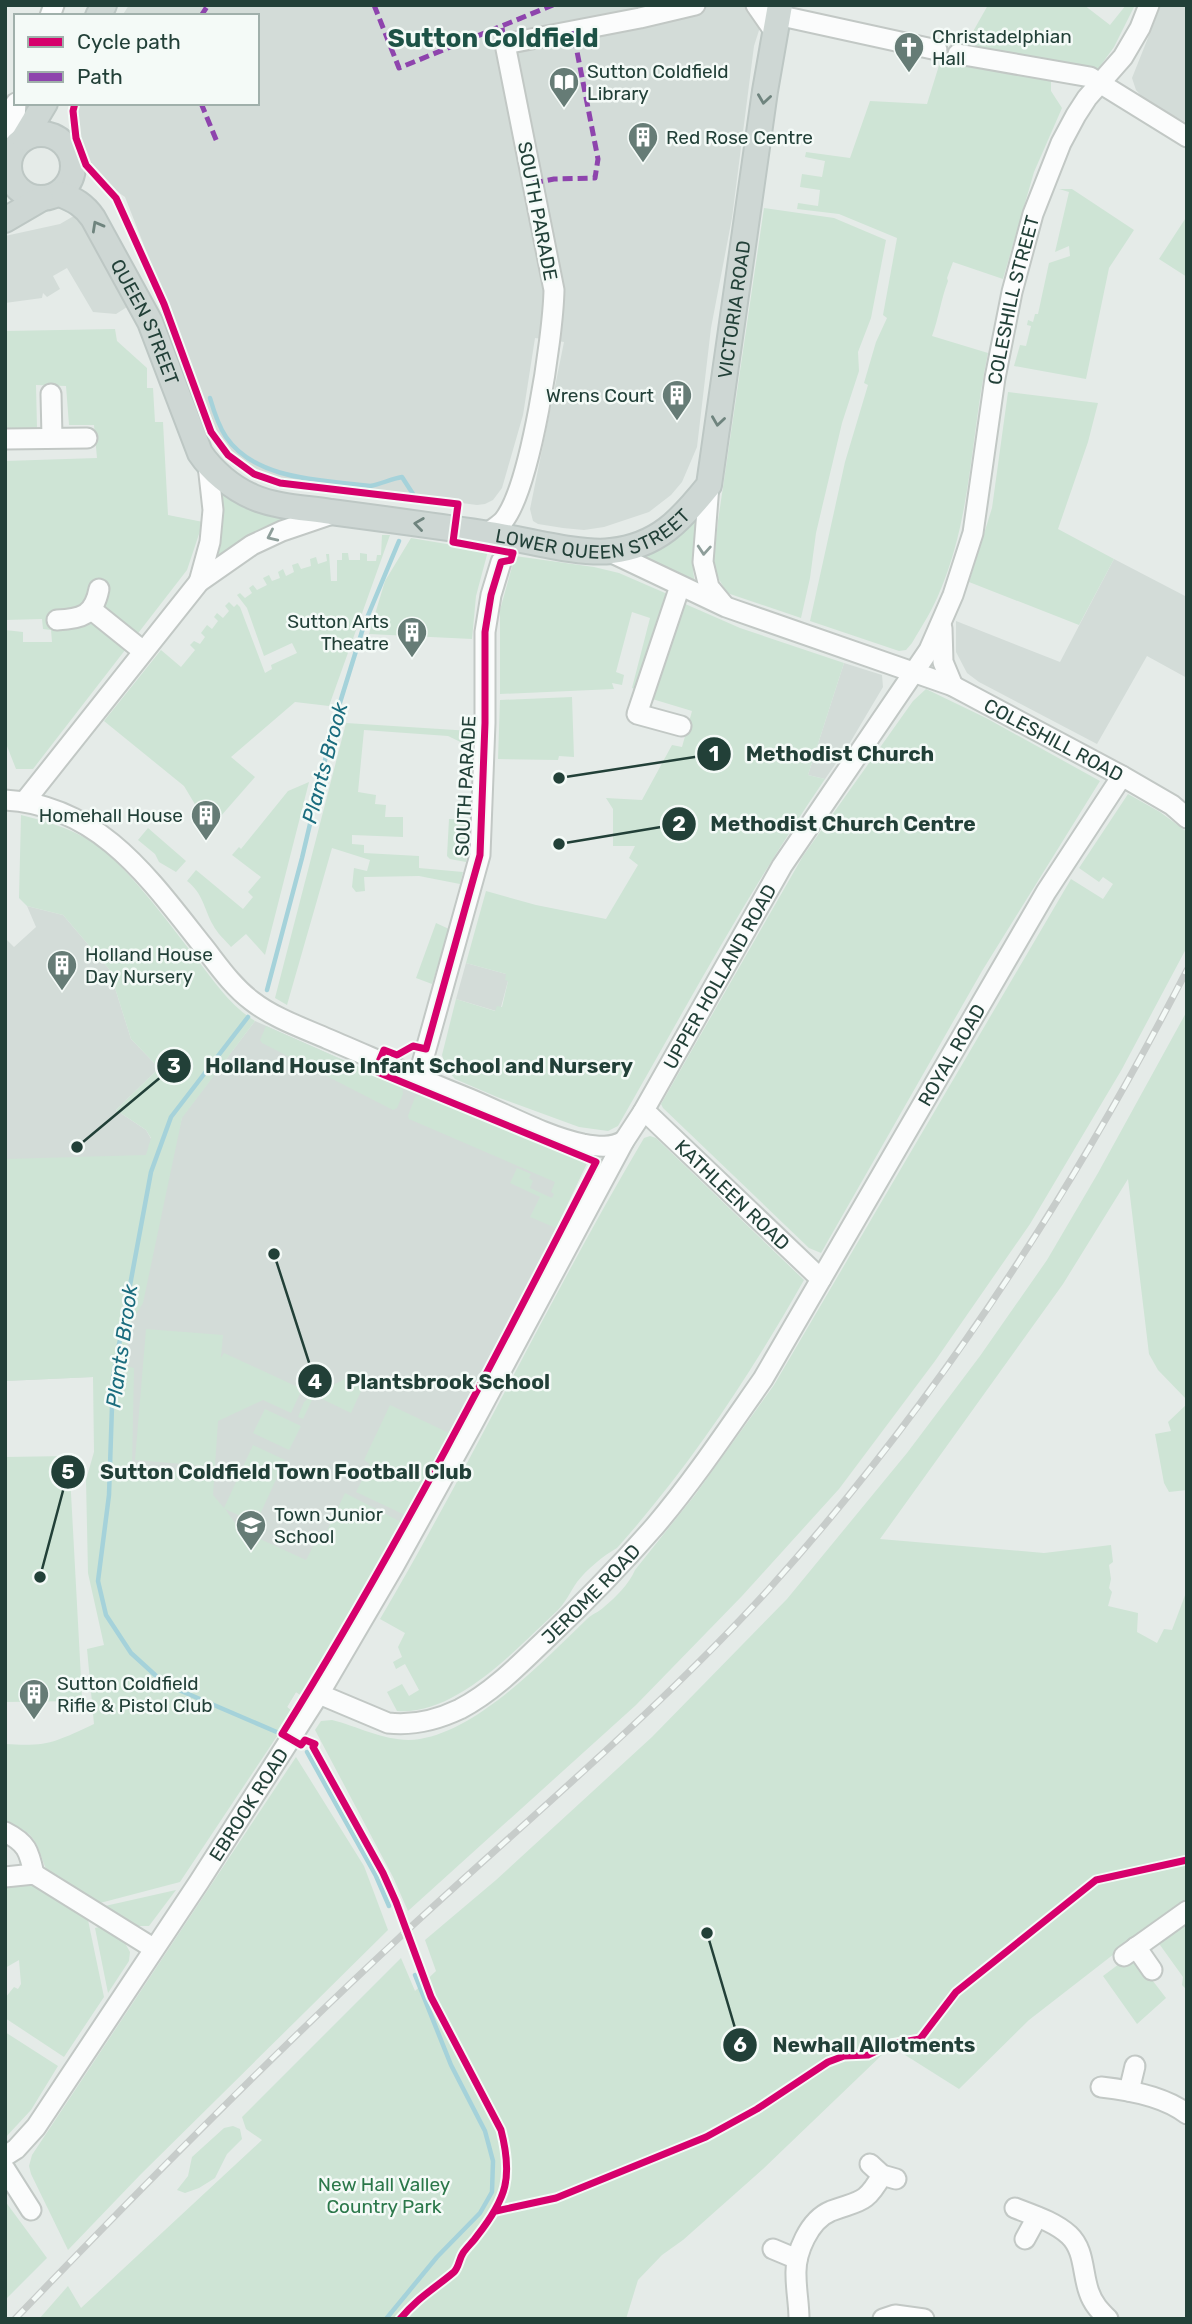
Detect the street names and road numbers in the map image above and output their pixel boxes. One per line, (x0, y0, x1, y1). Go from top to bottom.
street label: SOUTH PARADE (513, 140, 562, 283)
street label: COLESHILL STREET (983, 213, 1044, 386)
street label: VICTORIA ROAD (713, 239, 756, 380)
street label: QUEEN STREET (106, 255, 184, 388)
street label: LOWER QUEEN STREET (494, 504, 695, 564)
street label: COLESHILL ROAD (980, 694, 1127, 787)
street label: SOUTH PARADE (450, 715, 481, 857)
street label: UPPER HOLLAND ROAD (659, 880, 781, 1073)
street label: ROYAL ROAD (913, 1000, 990, 1110)
street label: KATHLEEN ROAD (670, 1135, 794, 1255)
street label: JEROME ROAD (537, 1540, 645, 1649)
street label: EBROOK ROAD (204, 1744, 293, 1865)

